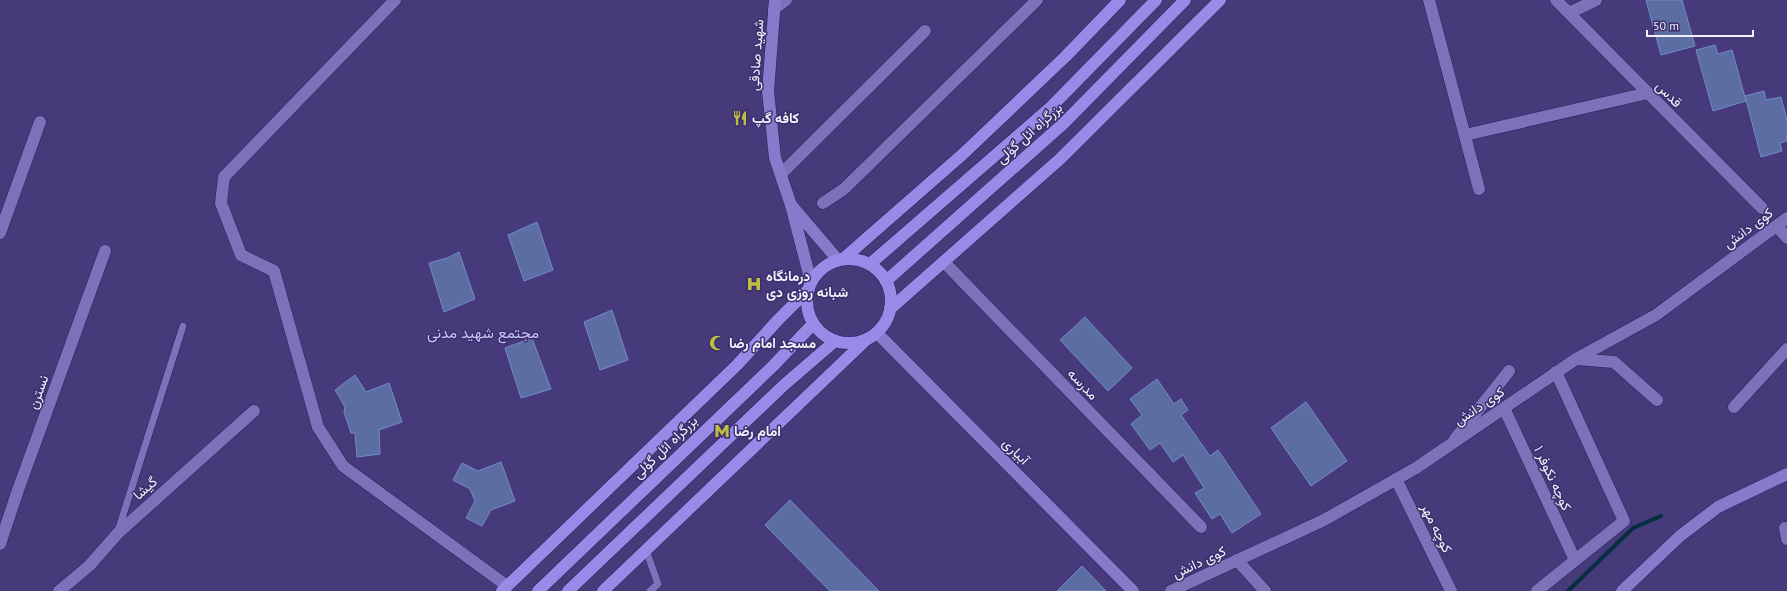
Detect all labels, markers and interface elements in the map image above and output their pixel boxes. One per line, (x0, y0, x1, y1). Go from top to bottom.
scale bar (1647, 12, 1753, 38)
text: 50 m (1653, 18, 1679, 33)
street label: شهید صادقی (745, 19, 767, 91)
street label: قدس (1652, 77, 1686, 111)
street label: بزرگراه ائل گؤلی (992, 98, 1066, 168)
restaurant icon: کافه گپ (731, 109, 749, 127)
place label: کافه گپ (752, 109, 799, 128)
street label: کوی دانش (1720, 204, 1776, 252)
place label: درمانگاه شبانه روزی دی (766, 267, 848, 301)
hospital icon: درمانگاه شبانه روزی دی (745, 275, 763, 293)
district label: مجتمع شهید مدنی (427, 323, 539, 344)
mosque icon: مسجد امام رضا (708, 334, 726, 352)
place label: مسجد امام رضا (729, 334, 816, 352)
street label: مدرسه (1064, 364, 1102, 404)
street label: نسترن (24, 372, 52, 412)
street label: کوی دانش (1450, 383, 1508, 429)
street label: بزرگراه ائل گؤلی (629, 412, 701, 482)
metro station icon: امام رضا (713, 422, 731, 440)
place label: امام رضا (734, 422, 781, 440)
street label: آبیاری (999, 434, 1034, 469)
street label: کوچه نکوفر ۱ (1529, 443, 1576, 514)
street label: گیشا (129, 472, 161, 504)
street label: کوچه مهر (1416, 499, 1457, 556)
street label: کوی دانش (1169, 542, 1229, 582)

